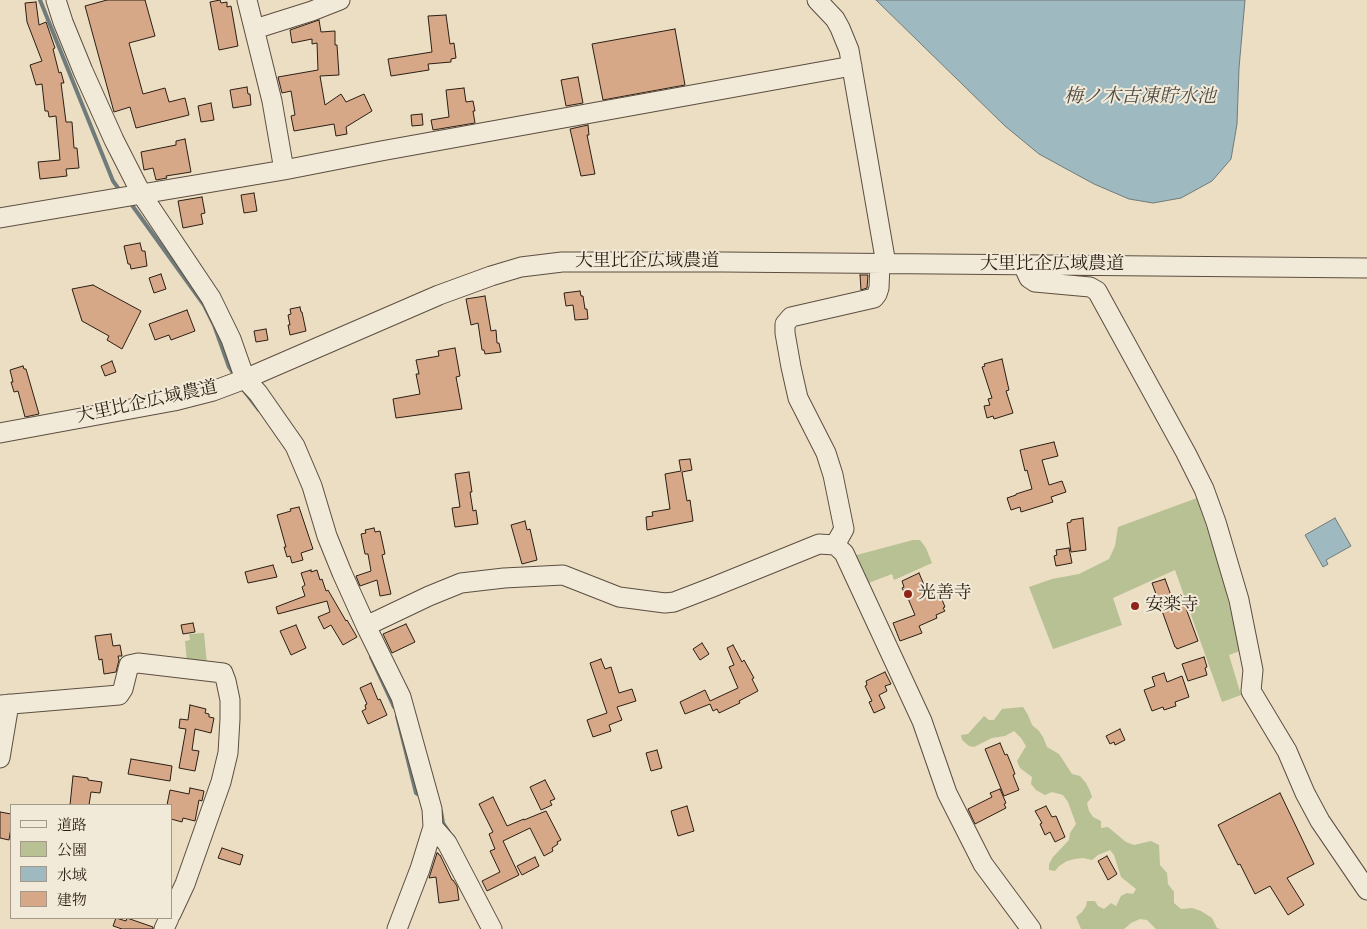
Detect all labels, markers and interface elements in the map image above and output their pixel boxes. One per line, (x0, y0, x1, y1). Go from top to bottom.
water label: 梅ノ木古凍貯水池 (1064, 87, 1216, 109)
street label: 大里比企広域農道 (575, 251, 719, 273)
street label: 大里比企広域農道 (980, 254, 1124, 276)
street label: 大里比企広域農道 (74, 377, 220, 429)
place label: 光善寺 (918, 583, 972, 605)
marker: 光善寺 (902, 588, 914, 600)
place label: 安楽寺 (1145, 595, 1199, 617)
marker: 安楽寺 (1129, 600, 1141, 612)
legend (10, 804, 172, 919)
text: 道路 (57, 816, 87, 835)
text: 公園 (57, 841, 87, 860)
text: 水域 (57, 866, 87, 885)
text: 建物 (57, 891, 87, 910)

